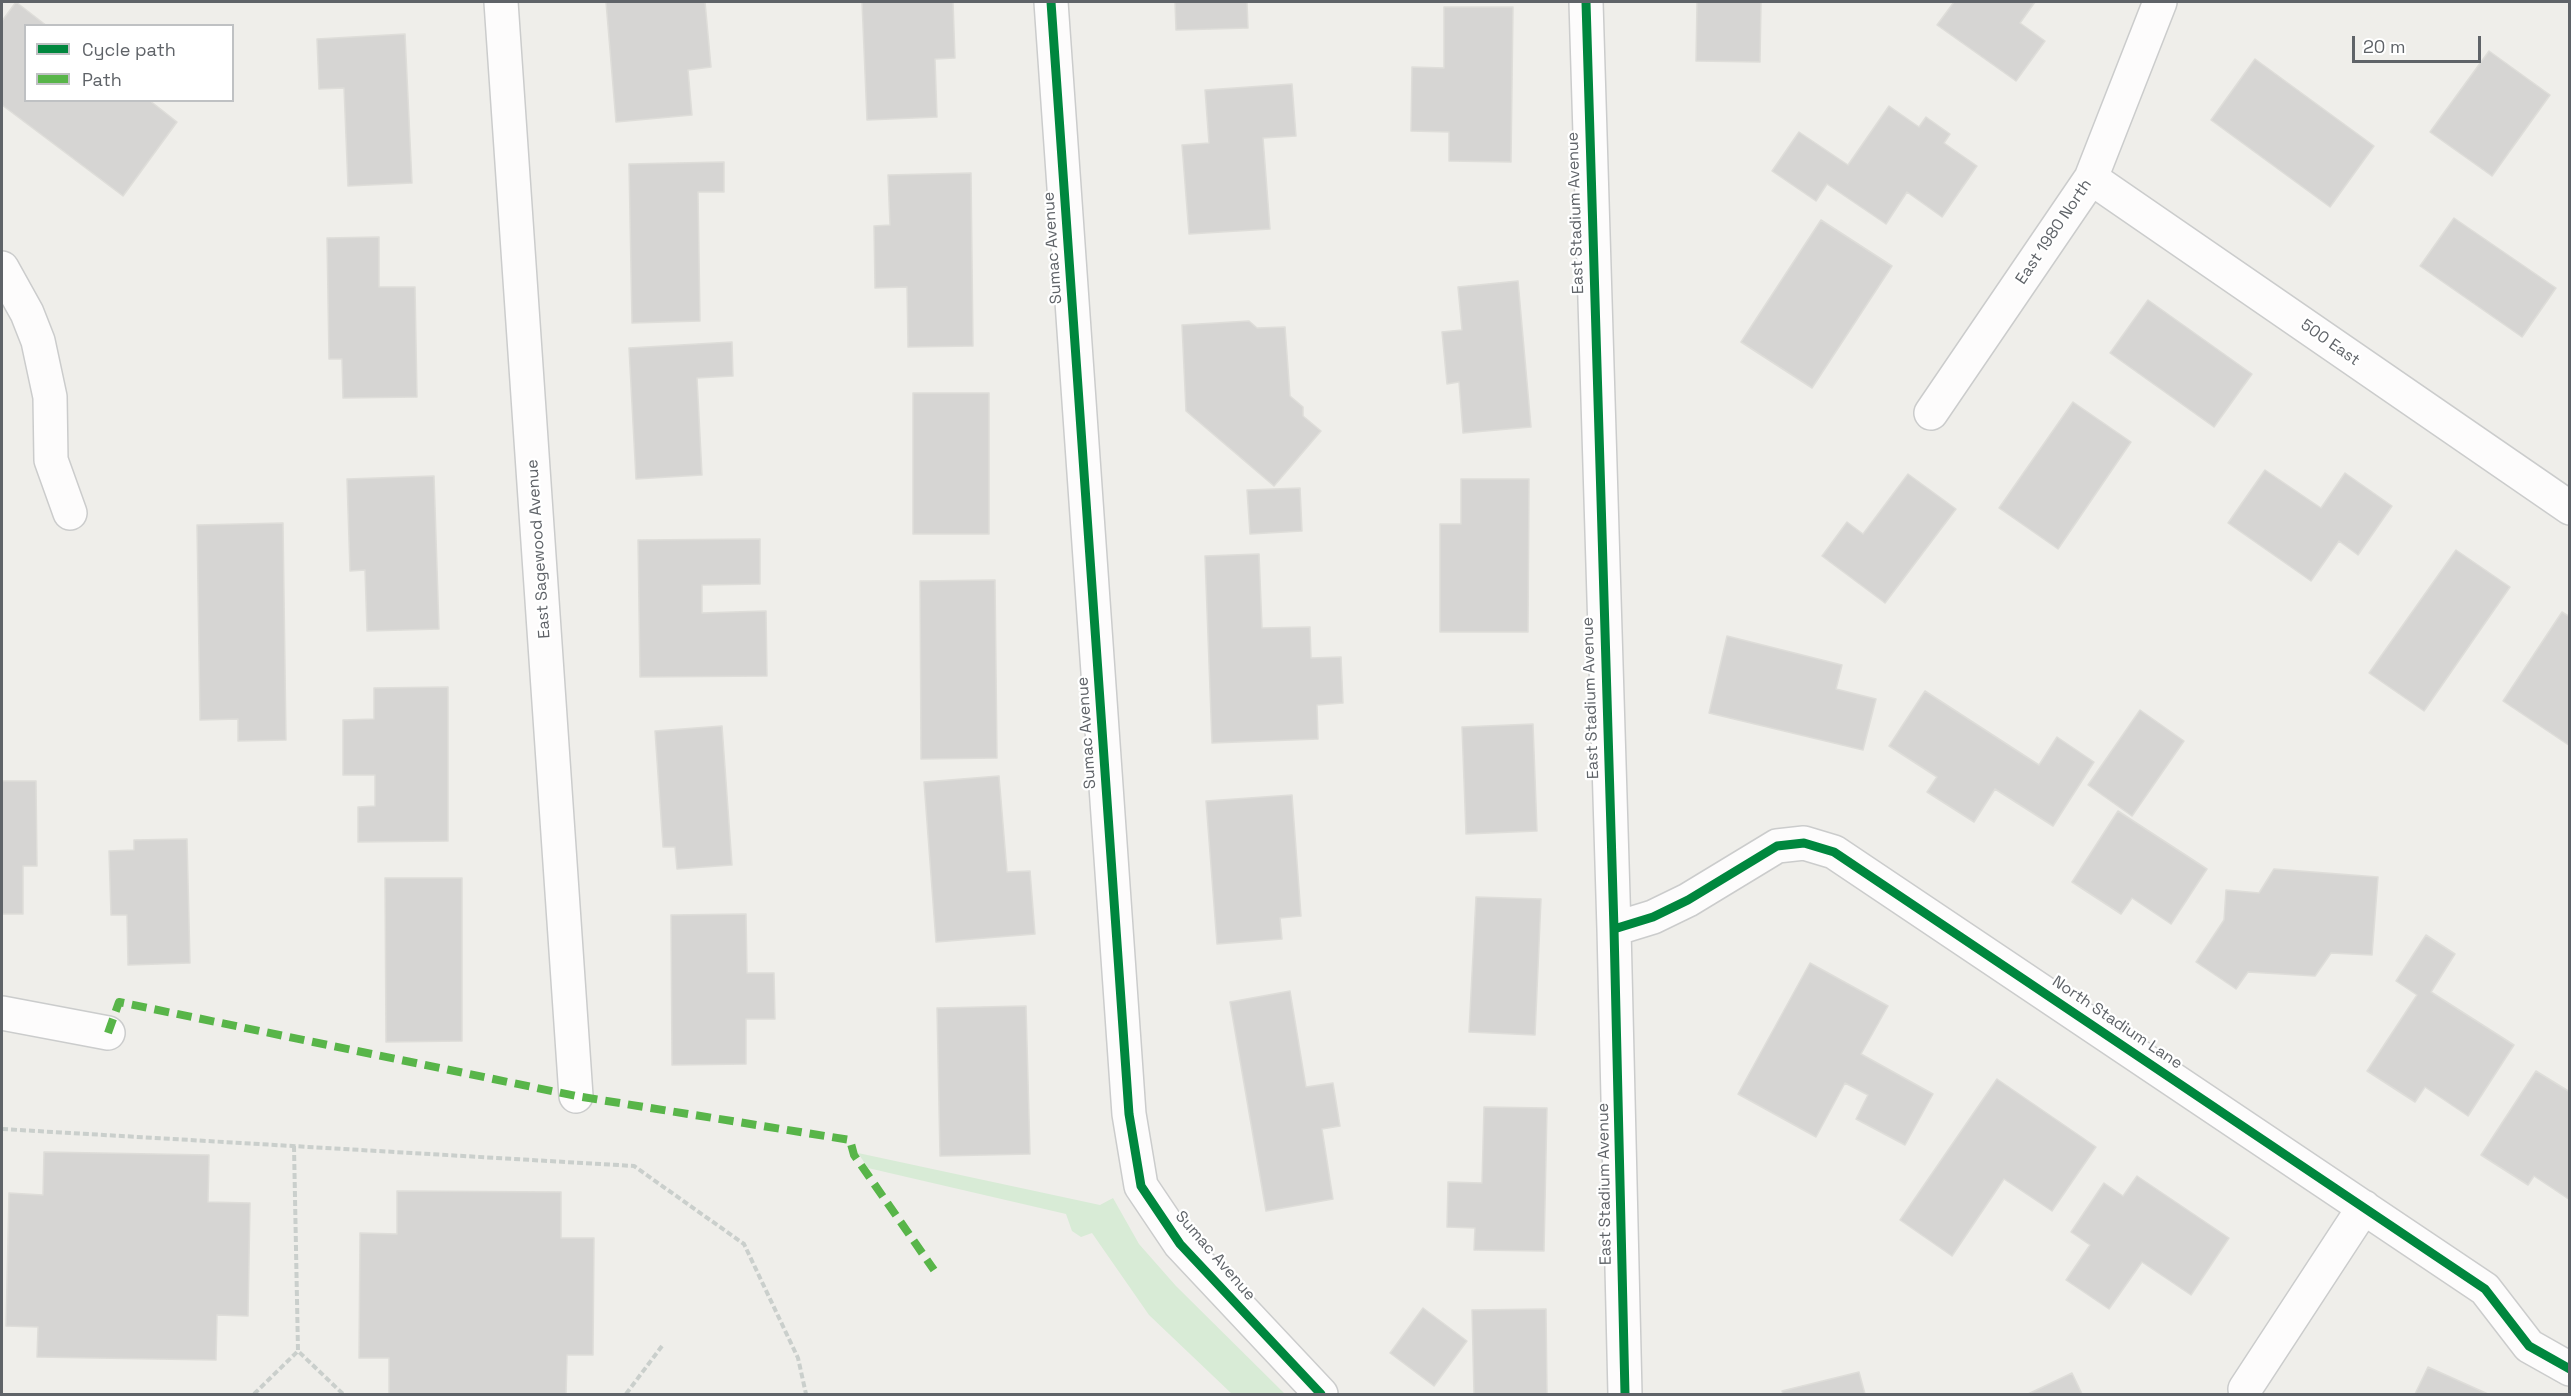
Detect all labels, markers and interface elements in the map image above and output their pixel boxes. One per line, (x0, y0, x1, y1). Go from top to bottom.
legend (24, 24, 234, 102)
scale bar (2355, 24, 2484, 62)
text: 20 m (2363, 35, 2406, 58)
text: Cycle path (82, 38, 176, 61)
text: Path (82, 68, 122, 91)
street label: East Stadium Avenue (1564, 132, 1588, 294)
street label: East 1980 North (2012, 176, 2096, 288)
street label: Sumac Avenue (1039, 191, 1067, 305)
street label: 500 East (2297, 316, 2363, 370)
street label: East Sagewood Avenue (523, 459, 555, 639)
street label: East Stadium Avenue (1579, 617, 1603, 779)
street label: Sumac Avenue (1073, 676, 1101, 790)
street label: North Stadium Lane (2048, 972, 2186, 1074)
street label: East Stadium Avenue (1594, 1103, 1616, 1265)
street label: Sumac Avenue (1171, 1207, 1259, 1305)

